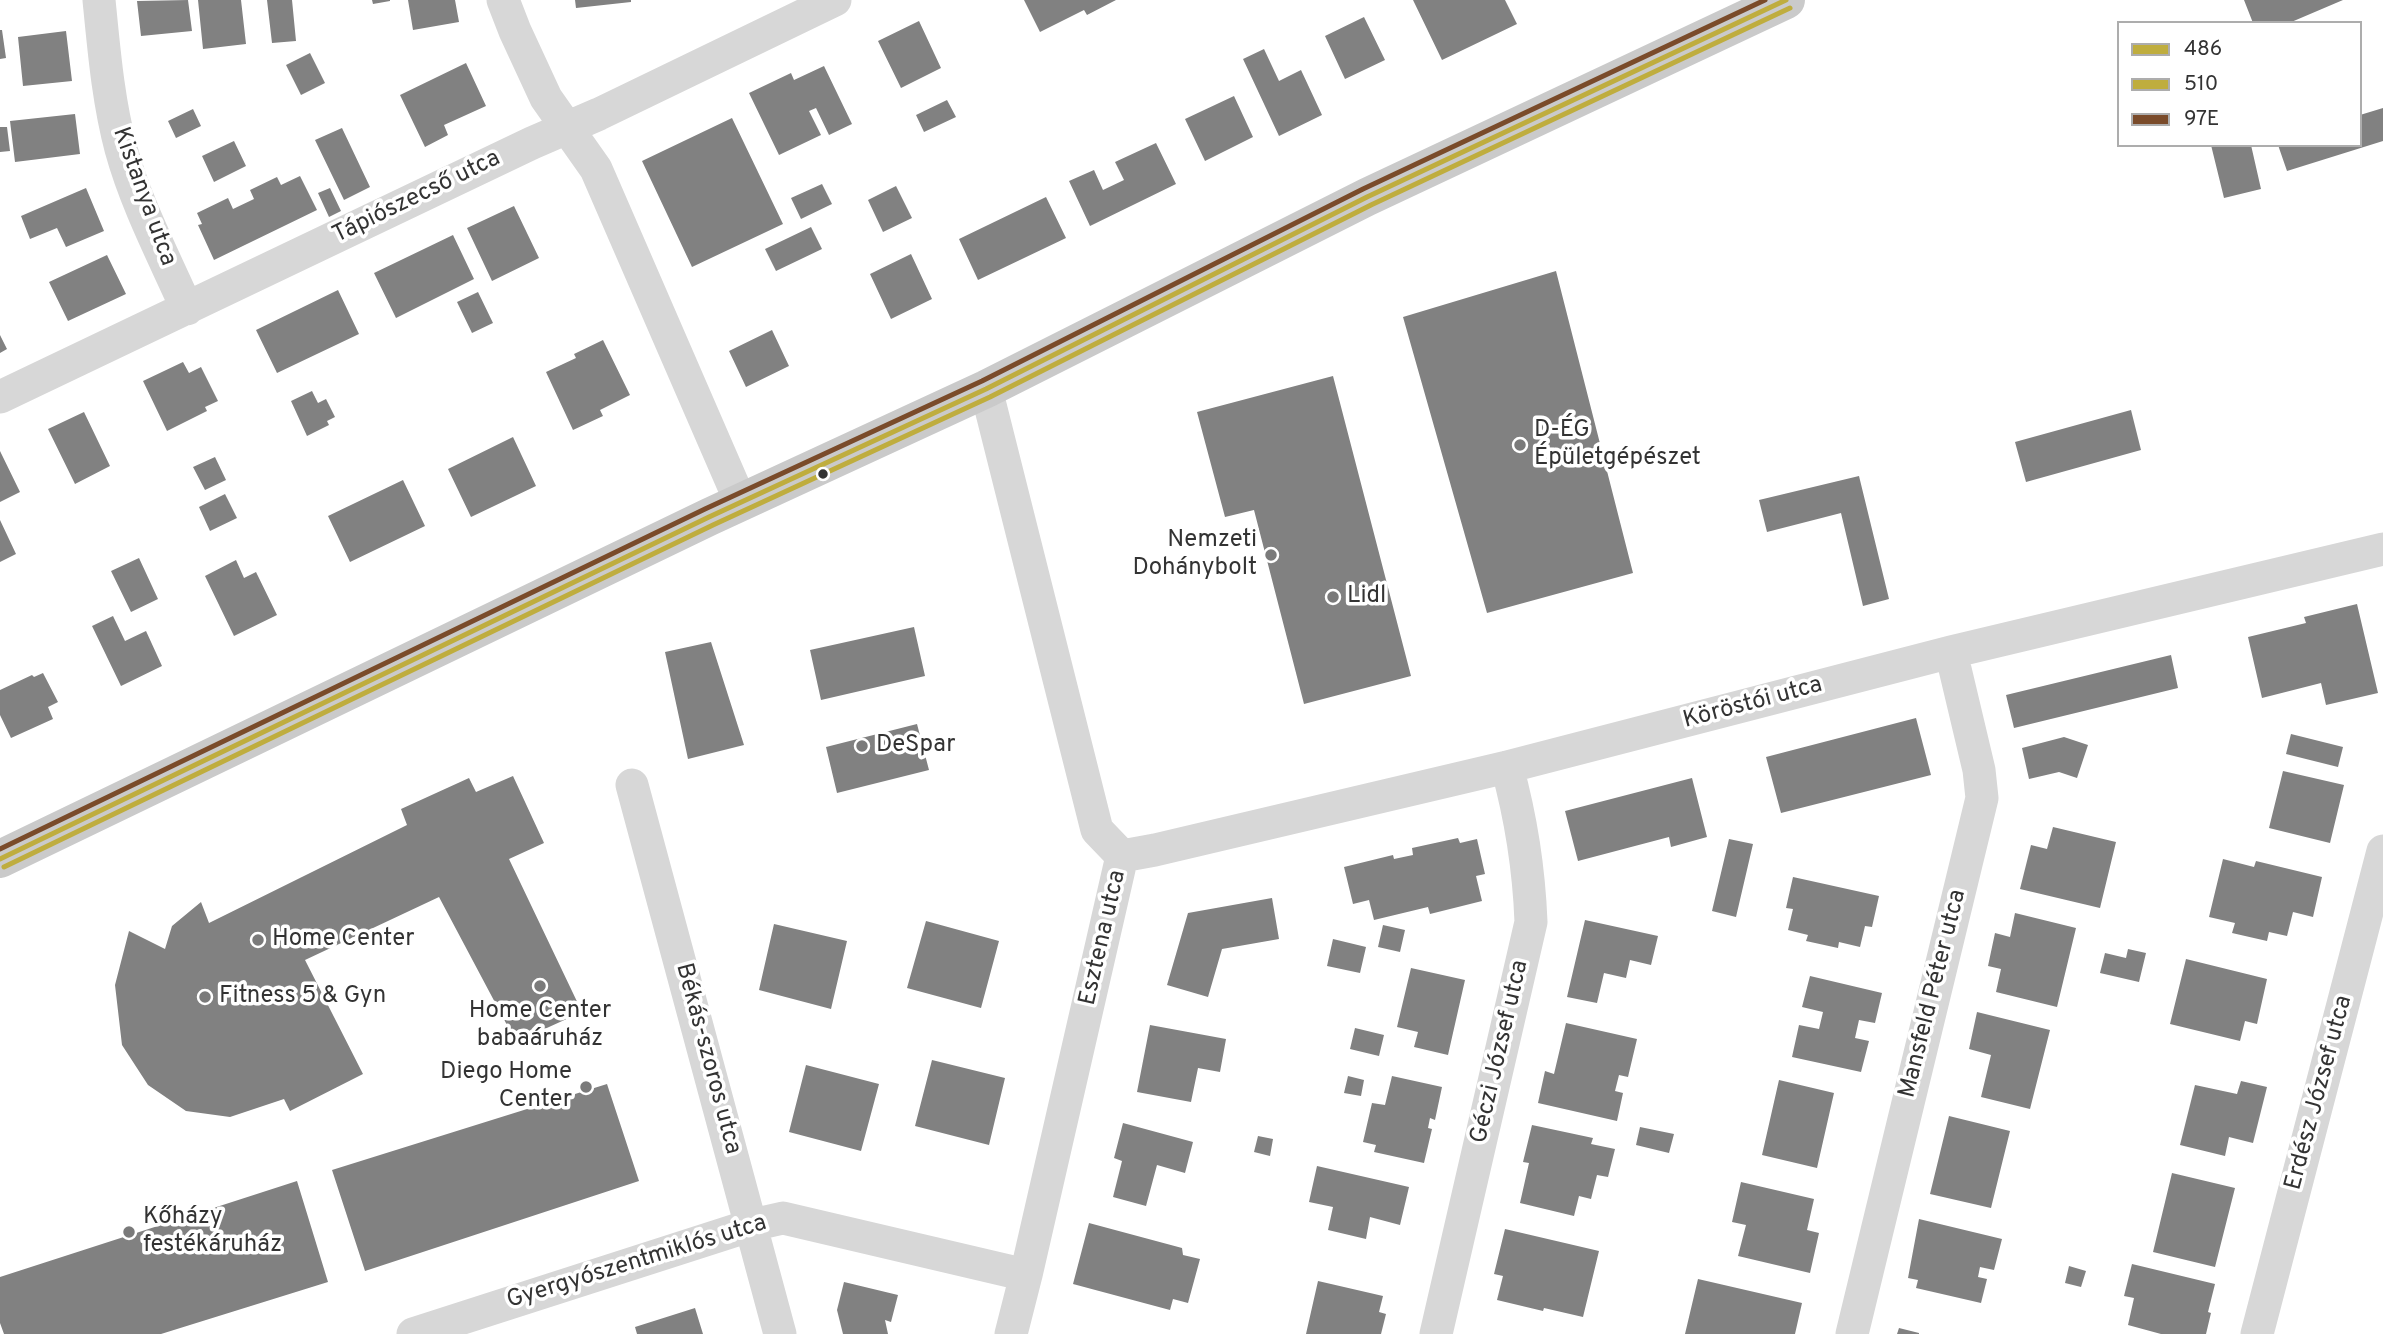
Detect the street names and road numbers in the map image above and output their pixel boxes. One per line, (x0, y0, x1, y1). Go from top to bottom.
street label: Kistanya utca (105, 124, 181, 270)
street label: Tápiószecső utca (329, 145, 505, 251)
street label: Köröstói utca (1680, 672, 1826, 736)
street label: Esztena utca (1074, 868, 1134, 1008)
street label: Mansfeld Péter utca (1894, 887, 1974, 1101)
street label: Géczi József utca (1466, 958, 1536, 1146)
street label: Békás-szoros utca (668, 960, 746, 1158)
street label: Erdész József utca (2280, 993, 2360, 1193)
street label: Gyergyószentmiklós utca (504, 1210, 770, 1316)

